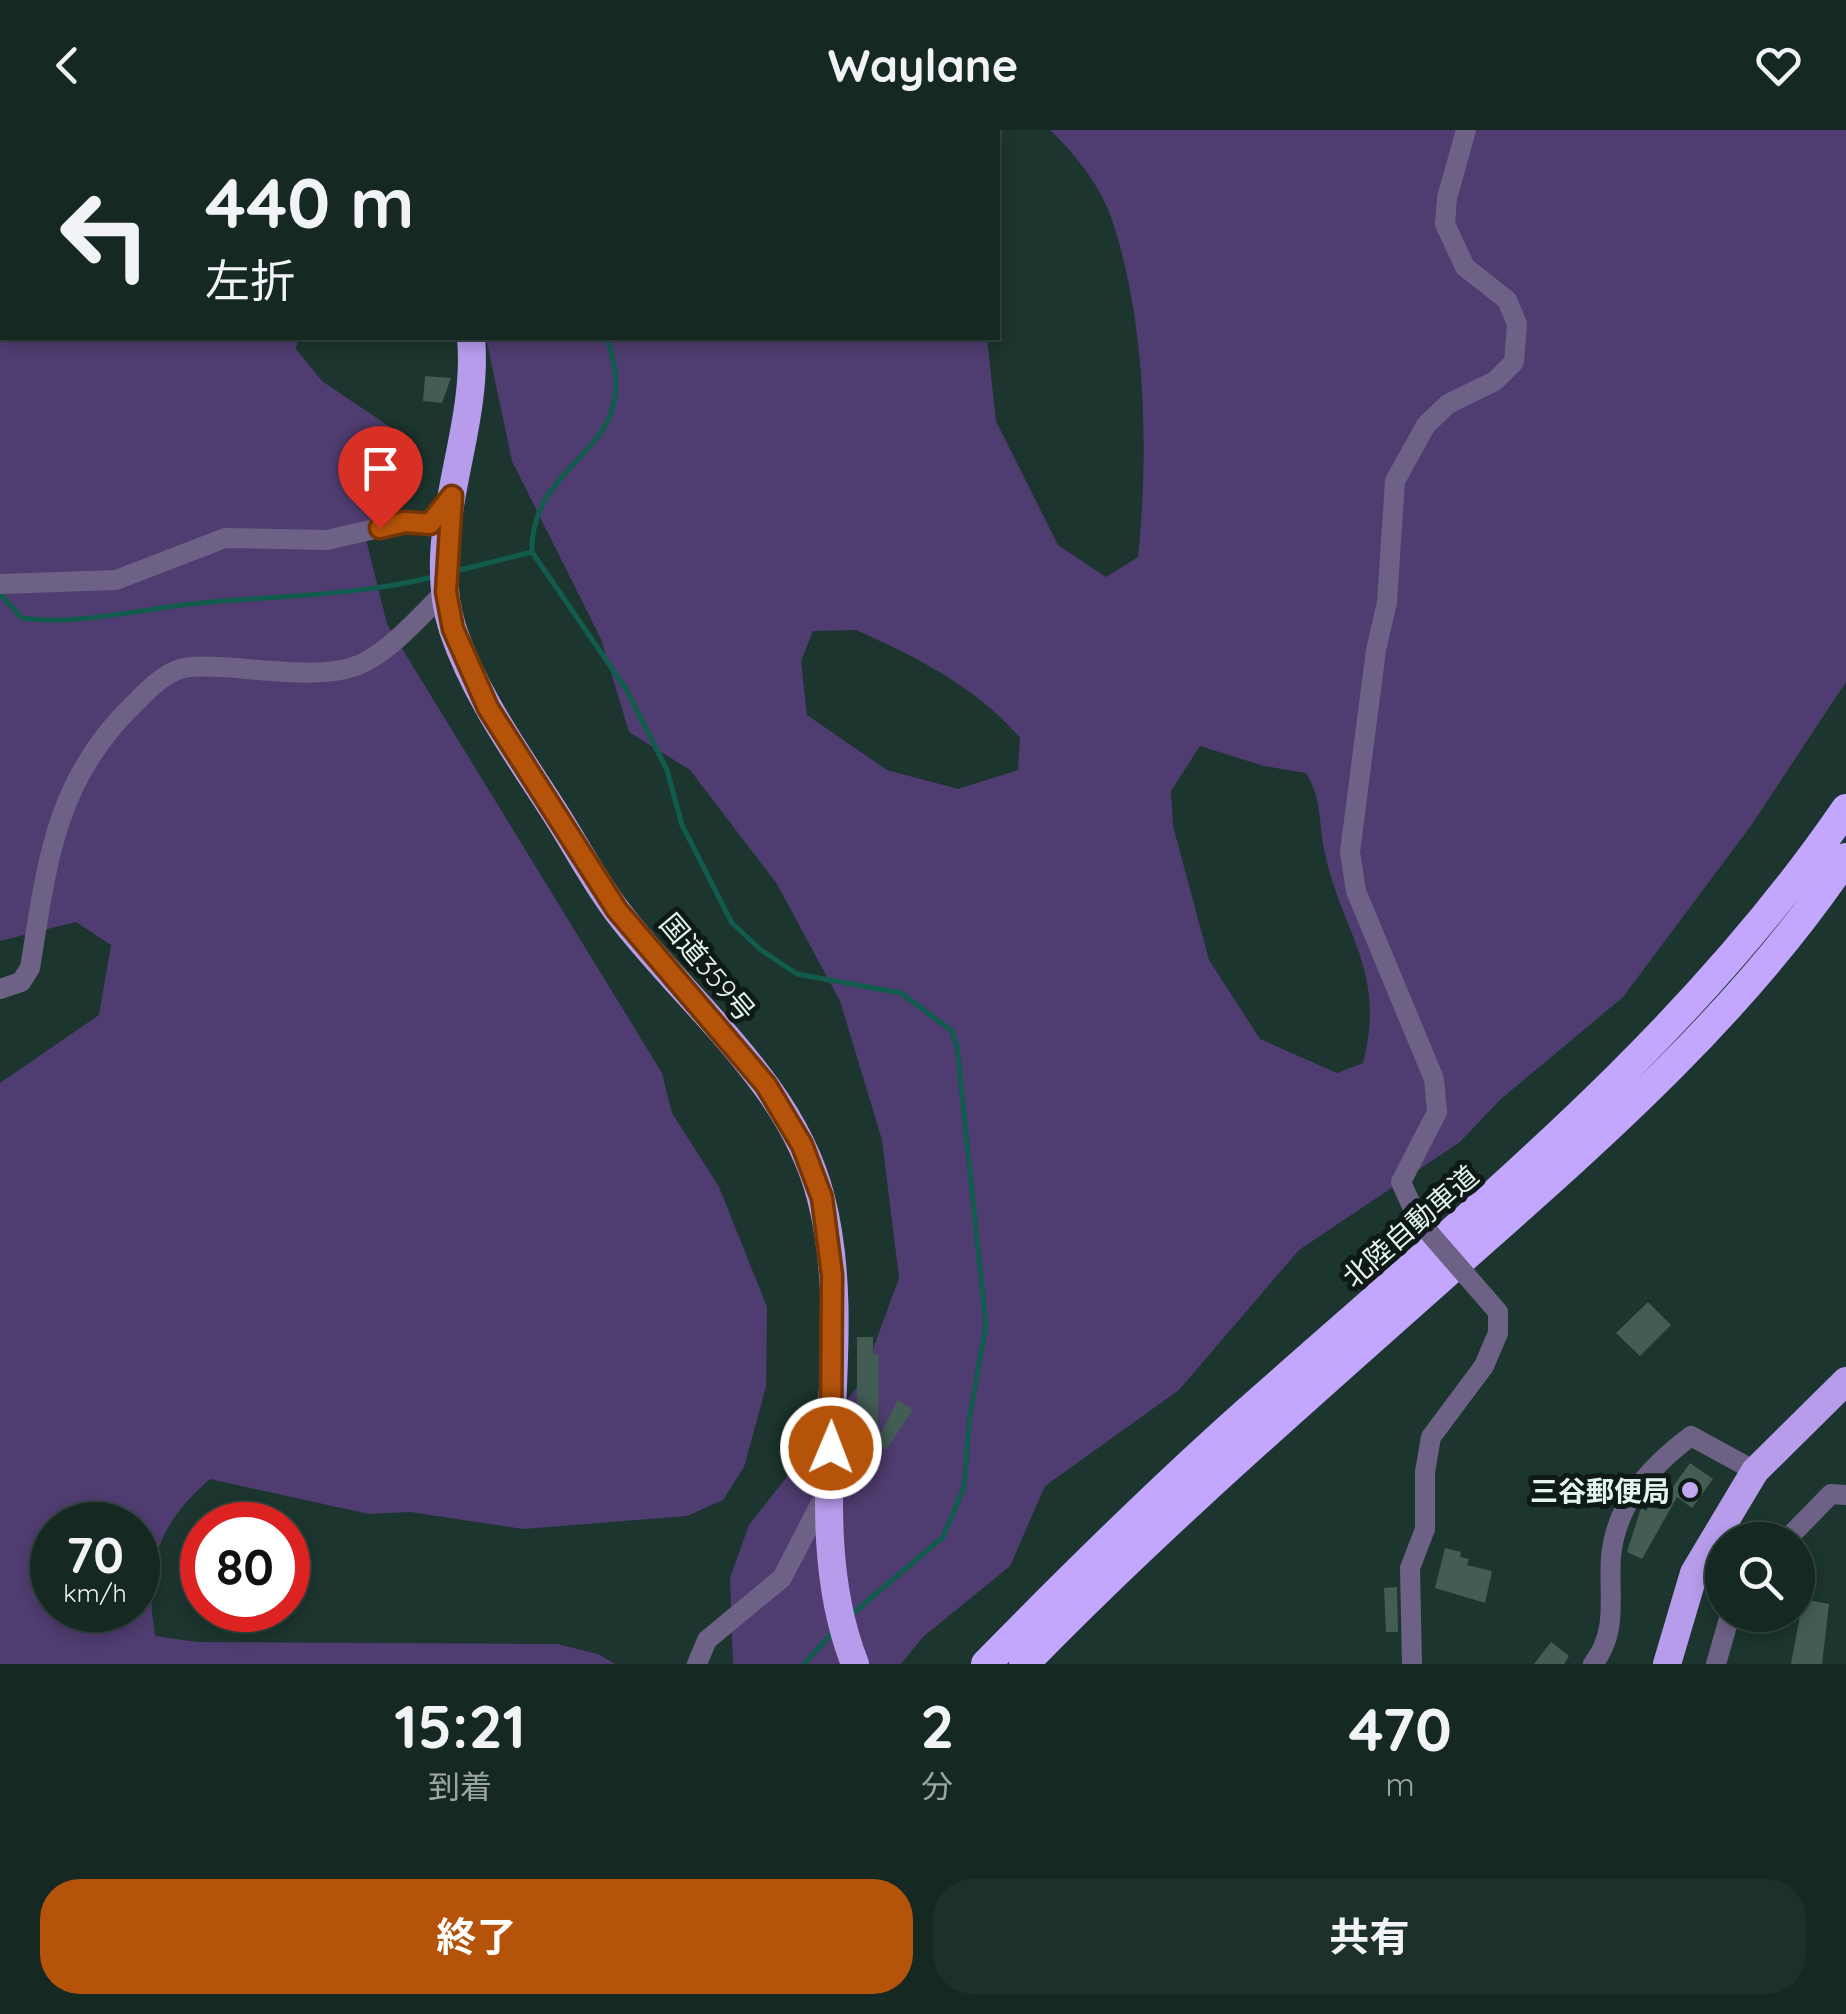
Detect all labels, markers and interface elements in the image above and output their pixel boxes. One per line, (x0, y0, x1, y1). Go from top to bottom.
text: Waylane (828, 37, 1018, 93)
icon: back (40, 38, 95, 93)
icon: heart (1751, 38, 1806, 93)
text: 440 m (205, 158, 414, 246)
icon: left (40, 170, 170, 300)
text: 左折 (205, 252, 295, 308)
pin (338, 426, 423, 529)
icon: arrive (353, 441, 408, 496)
street label: 国道359号 (653, 906, 763, 1028)
street label: 北陸自動車道 (1335, 1158, 1485, 1294)
position arrow (779, 1396, 883, 1500)
place label: 三谷郵便局 (1530, 1473, 1670, 1508)
marker: 三谷郵便局 (1679, 1479, 1701, 1501)
speed limit sign: 80 (180, 1502, 310, 1632)
map controls (1705, 1522, 1815, 1632)
button: search (1705, 1522, 1815, 1632)
text: 70 (66, 1523, 124, 1586)
text: km/h (63, 1577, 127, 1608)
text: 15:21 (394, 1688, 526, 1763)
text: 2 (920, 1688, 954, 1763)
text: 470 (1349, 1691, 1452, 1766)
text: m (1386, 1764, 1415, 1804)
text: 到着 (428, 1766, 492, 1806)
text: 分 (921, 1766, 953, 1806)
button: 終了 (40, 1879, 913, 1994)
button: 共有 (933, 1879, 1806, 1994)

